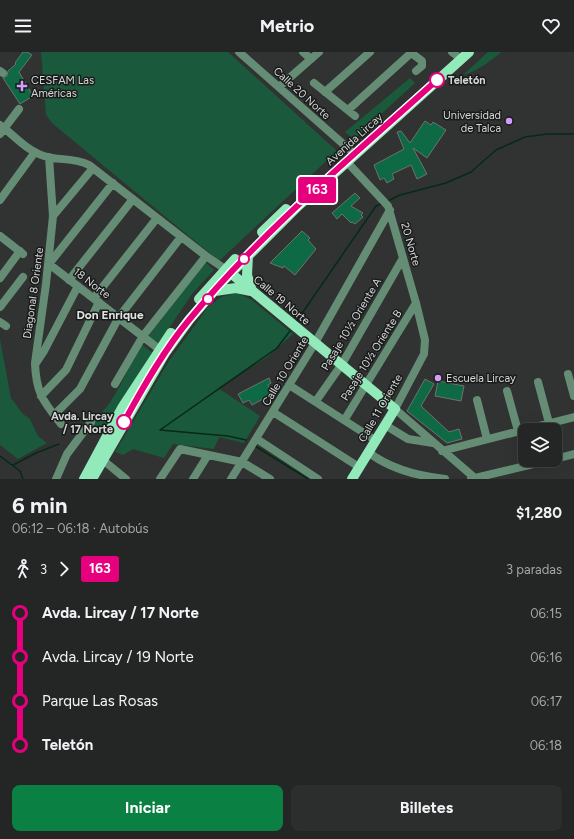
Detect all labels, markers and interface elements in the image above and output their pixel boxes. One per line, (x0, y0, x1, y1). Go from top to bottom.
icon: menu (12, 15, 34, 37)
text: Metrio (260, 15, 314, 37)
icon: heart (540, 15, 562, 37)
street label: Calle 20 Norte (271, 65, 333, 122)
marker: Teletón (429, 72, 445, 88)
place label: CESFAM Las Américas (31, 74, 94, 100)
place label: Teletón (448, 74, 486, 87)
marker: CESFAM Las Américas (16, 80, 28, 92)
place label: Universidad de Talca (443, 109, 501, 135)
street label: Avenida Lircay (323, 110, 385, 168)
marker: Universidad de Talca (504, 116, 514, 126)
line badge: 163 (294, 177, 340, 203)
text: 163 (306, 181, 328, 198)
street label: 20 Norte (398, 221, 423, 267)
street label: Diagonal 8 Oriente (21, 247, 46, 340)
unlabelled marker (238, 253, 250, 265)
street label: 18 Norte (71, 265, 113, 301)
street label: Calle 19 Norte (251, 273, 312, 328)
street label: Pasaje 10½ Oriente A (319, 275, 384, 373)
unlabelled marker (202, 293, 214, 305)
street label: Pasaje 10½ Oriente B (338, 307, 405, 403)
district label: Don Enrique (76, 308, 144, 322)
street label: Calle 10 Oriente (260, 334, 311, 408)
street label: Calle 11 Oriente (356, 372, 405, 444)
place label: Escuela Lircay (446, 372, 516, 385)
marker: Escuela Lircay (433, 373, 443, 383)
place label: Avda. Lircay / 17 Norte (51, 410, 114, 436)
marker: Avda. Lircay / 17 Norte (116, 414, 132, 430)
map controls (518, 423, 562, 467)
button: layers (518, 423, 562, 467)
text: 6 min (12, 492, 67, 519)
text: $1,280 (516, 504, 562, 522)
text: 06:12 – 06:18 · Autobús (12, 521, 149, 536)
icon: walk (12, 558, 34, 580)
icon: forward (53, 558, 75, 580)
text: 163 (89, 560, 111, 577)
text: 3 (40, 562, 47, 577)
text: 3 paradas (506, 562, 562, 577)
text: Avda. Lircay / 17 Norte (42, 604, 199, 622)
text: 06:15 (530, 606, 562, 621)
text: Avda. Lircay / 19 Norte (42, 648, 194, 666)
text: 06:16 (530, 650, 562, 665)
text: Parque Las Rosas (42, 692, 158, 710)
text: 06:17 (531, 694, 562, 709)
text: Teletón (42, 736, 93, 754)
text: 06:18 (530, 738, 562, 753)
button: Iniciar (12, 785, 283, 831)
button: Billetes (291, 785, 562, 831)

